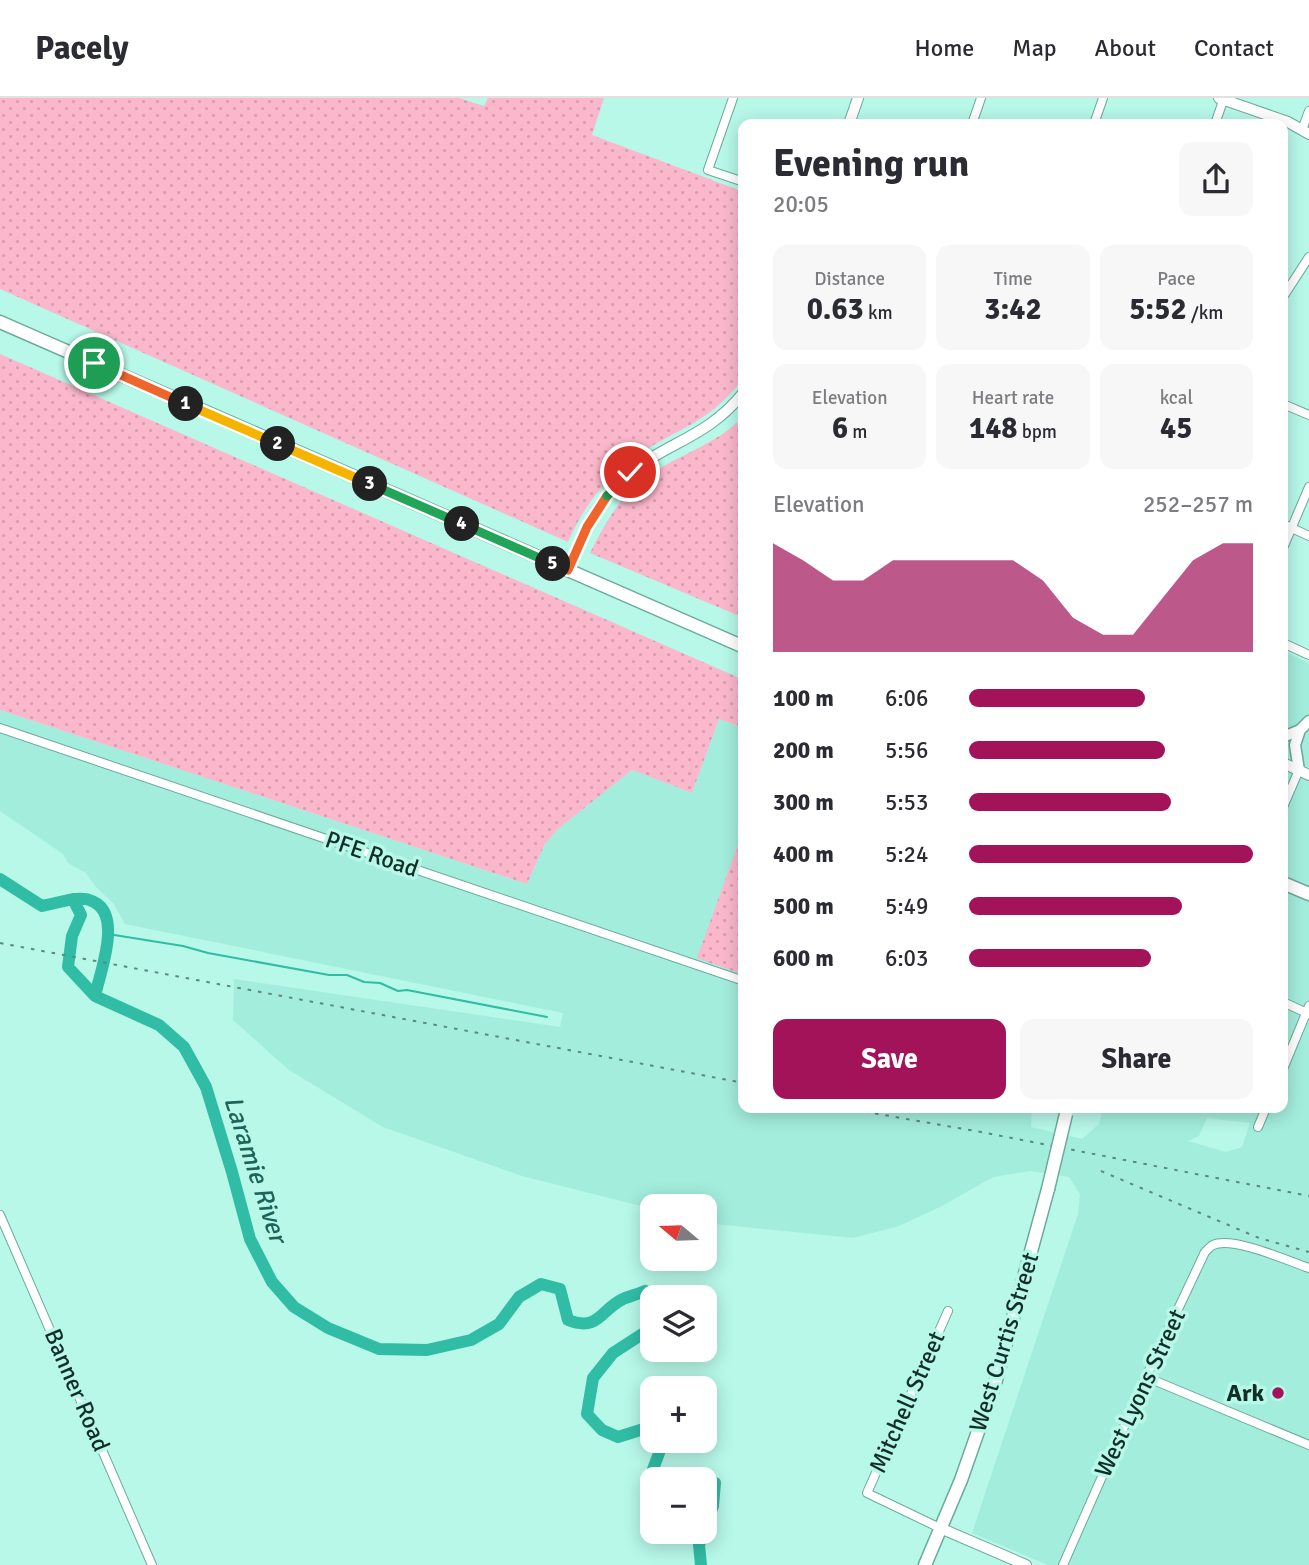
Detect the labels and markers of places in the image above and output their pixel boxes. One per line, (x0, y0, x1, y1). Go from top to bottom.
pin (64, 333, 124, 393)
pin: 1 (168, 386, 204, 422)
pin: 2 (260, 426, 296, 462)
pin (600, 442, 660, 502)
pin: 3 (352, 466, 388, 502)
pin: 4 (444, 506, 480, 542)
pin: 5 (536, 546, 570, 582)
place label: Ark (1227, 1378, 1264, 1408)
marker: Ark (1270, 1385, 1286, 1401)

